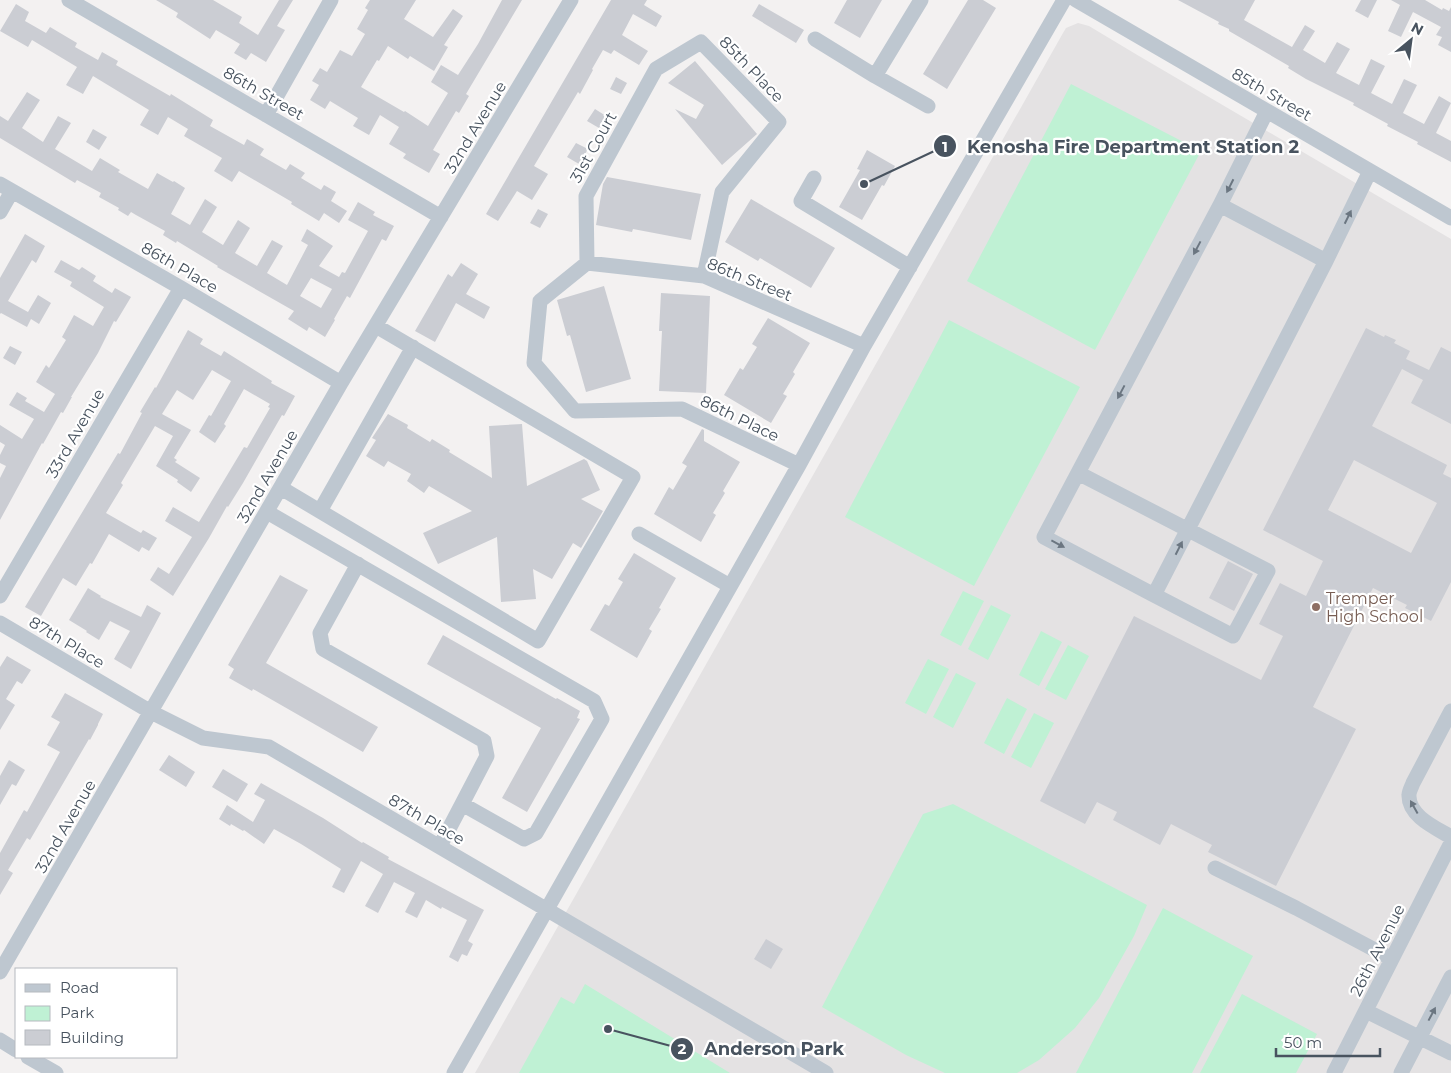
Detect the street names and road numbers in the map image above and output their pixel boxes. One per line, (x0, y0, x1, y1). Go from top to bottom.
street label: 85th Place (715, 32, 788, 106)
street label: 86th Street (220, 63, 308, 124)
street label: 85th Street (1228, 64, 1316, 125)
street label: 32nd Avenue (440, 78, 510, 177)
street label: 31st Court (566, 108, 621, 186)
street label: 86th Place (138, 238, 221, 297)
street label: 86th Street (705, 254, 795, 305)
street label: 33rd Avenue (42, 385, 109, 481)
street label: 86th Place (697, 391, 782, 446)
street label: 32nd Avenue (233, 426, 302, 526)
street label: 87th Place (26, 612, 108, 672)
street label: 32nd Avenue (31, 776, 100, 876)
street label: 87th Place (385, 790, 468, 849)
street label: 26th Avenue (1346, 901, 1409, 999)

